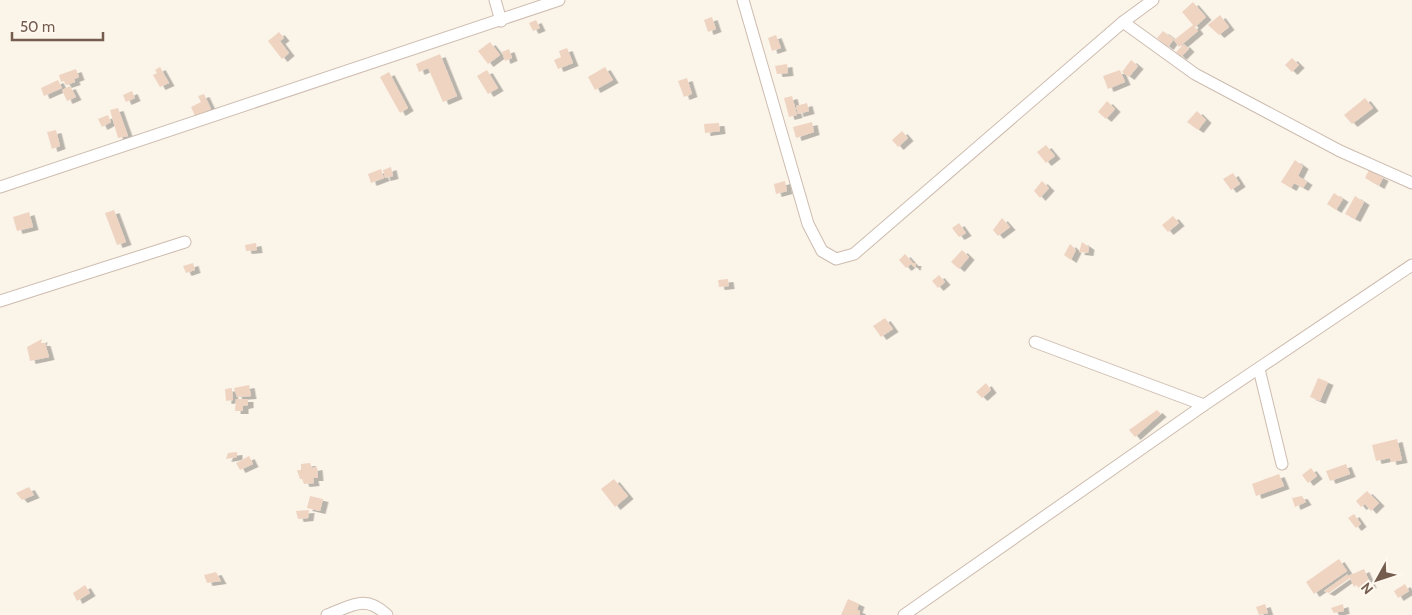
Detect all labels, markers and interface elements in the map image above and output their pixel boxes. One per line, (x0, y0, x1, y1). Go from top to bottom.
scale bar (12, 10, 104, 42)
text: 50 m (20, 18, 55, 36)
north arrow (1352, 555, 1402, 605)
text: N (1357, 579, 1377, 598)

